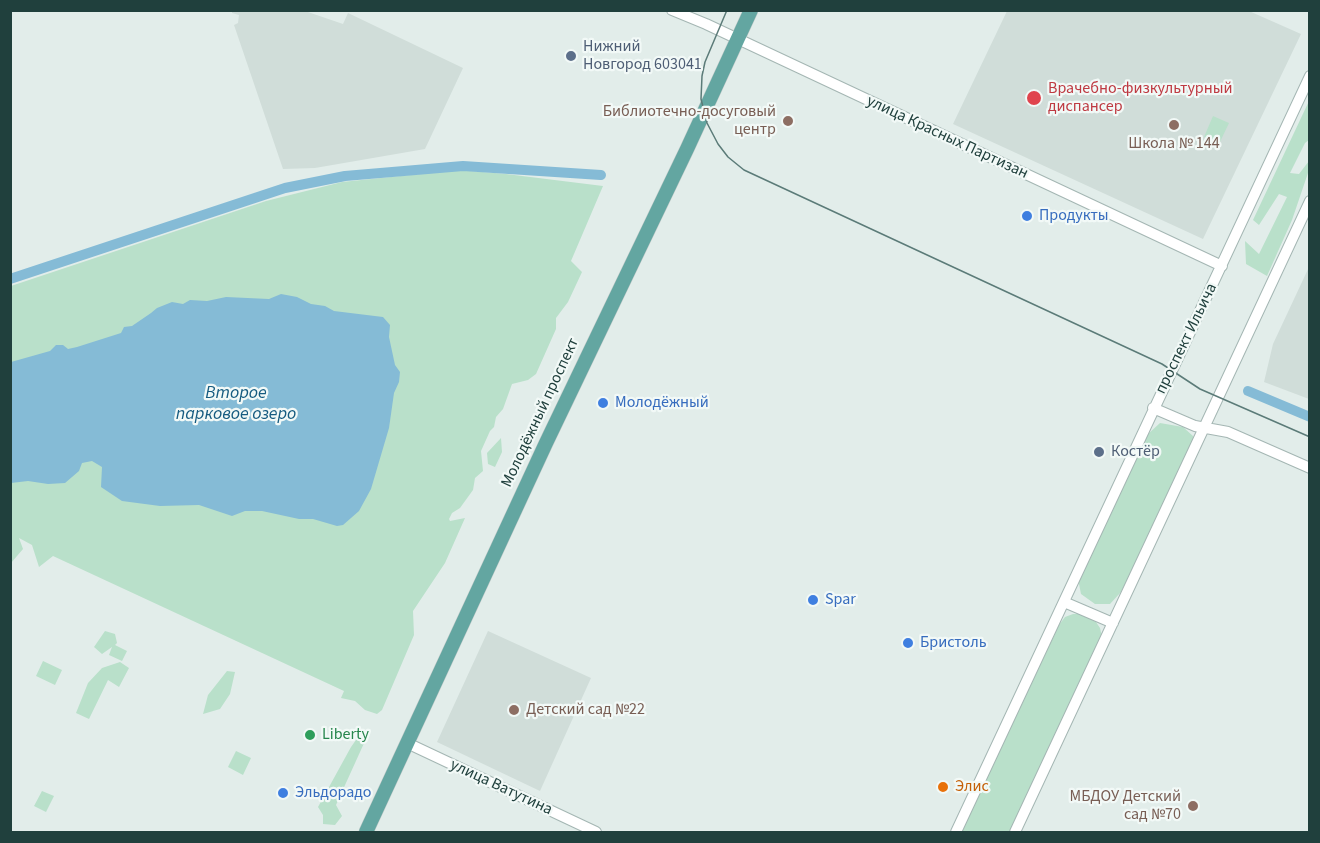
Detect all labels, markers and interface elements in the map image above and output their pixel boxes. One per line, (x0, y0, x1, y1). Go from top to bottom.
place label: Нижний Новгород 603041 (583, 37, 702, 75)
marker: Нижний Новгород 603041 (564, 49, 578, 63)
place label: Врачебно-физкультурный диспансер (1048, 79, 1233, 117)
marker: Врачебно-физкультурный диспансер (1025, 89, 1043, 107)
street label: улица Красных Партизан (863, 92, 1031, 184)
place label: Библиотечно-досуговый центр (603, 102, 776, 140)
marker: Библиотечно-досуговый центр (781, 114, 795, 128)
marker: Школа № 144 (1167, 118, 1181, 132)
place label: Школа № 144 (1128, 134, 1220, 154)
place label: Продукты (1039, 206, 1109, 226)
marker: Продукты (1020, 209, 1034, 223)
street label: проспект Ильича (1152, 280, 1222, 398)
street label: Молодёжный проспект (498, 335, 584, 491)
water label: Второе парковое озеро (176, 383, 296, 426)
place label: Молодёжный (615, 393, 709, 413)
marker: Молодёжный (596, 396, 610, 410)
place label: Костёр (1111, 442, 1160, 462)
marker: Костёр (1092, 445, 1106, 459)
place label: Spar (825, 590, 856, 610)
marker: Spar (806, 593, 820, 607)
place label: Бристоль (920, 633, 987, 653)
marker: Бристоль (901, 636, 915, 650)
place label: Детский сад №22 (526, 700, 645, 720)
marker: Детский сад №22 (507, 703, 521, 717)
place label: Liberty (322, 725, 369, 745)
marker: Liberty (303, 728, 317, 742)
street label: улица Ватутина (447, 756, 555, 820)
place label: Элис (955, 777, 989, 797)
marker: Элис (936, 780, 950, 794)
place label: Эльдорадо (295, 783, 371, 803)
marker: Эльдорадо (276, 786, 290, 800)
place label: МБДОУ Детский сад №70 (1069, 787, 1181, 825)
marker: МБДОУ Детский сад №70 (1186, 799, 1200, 813)

